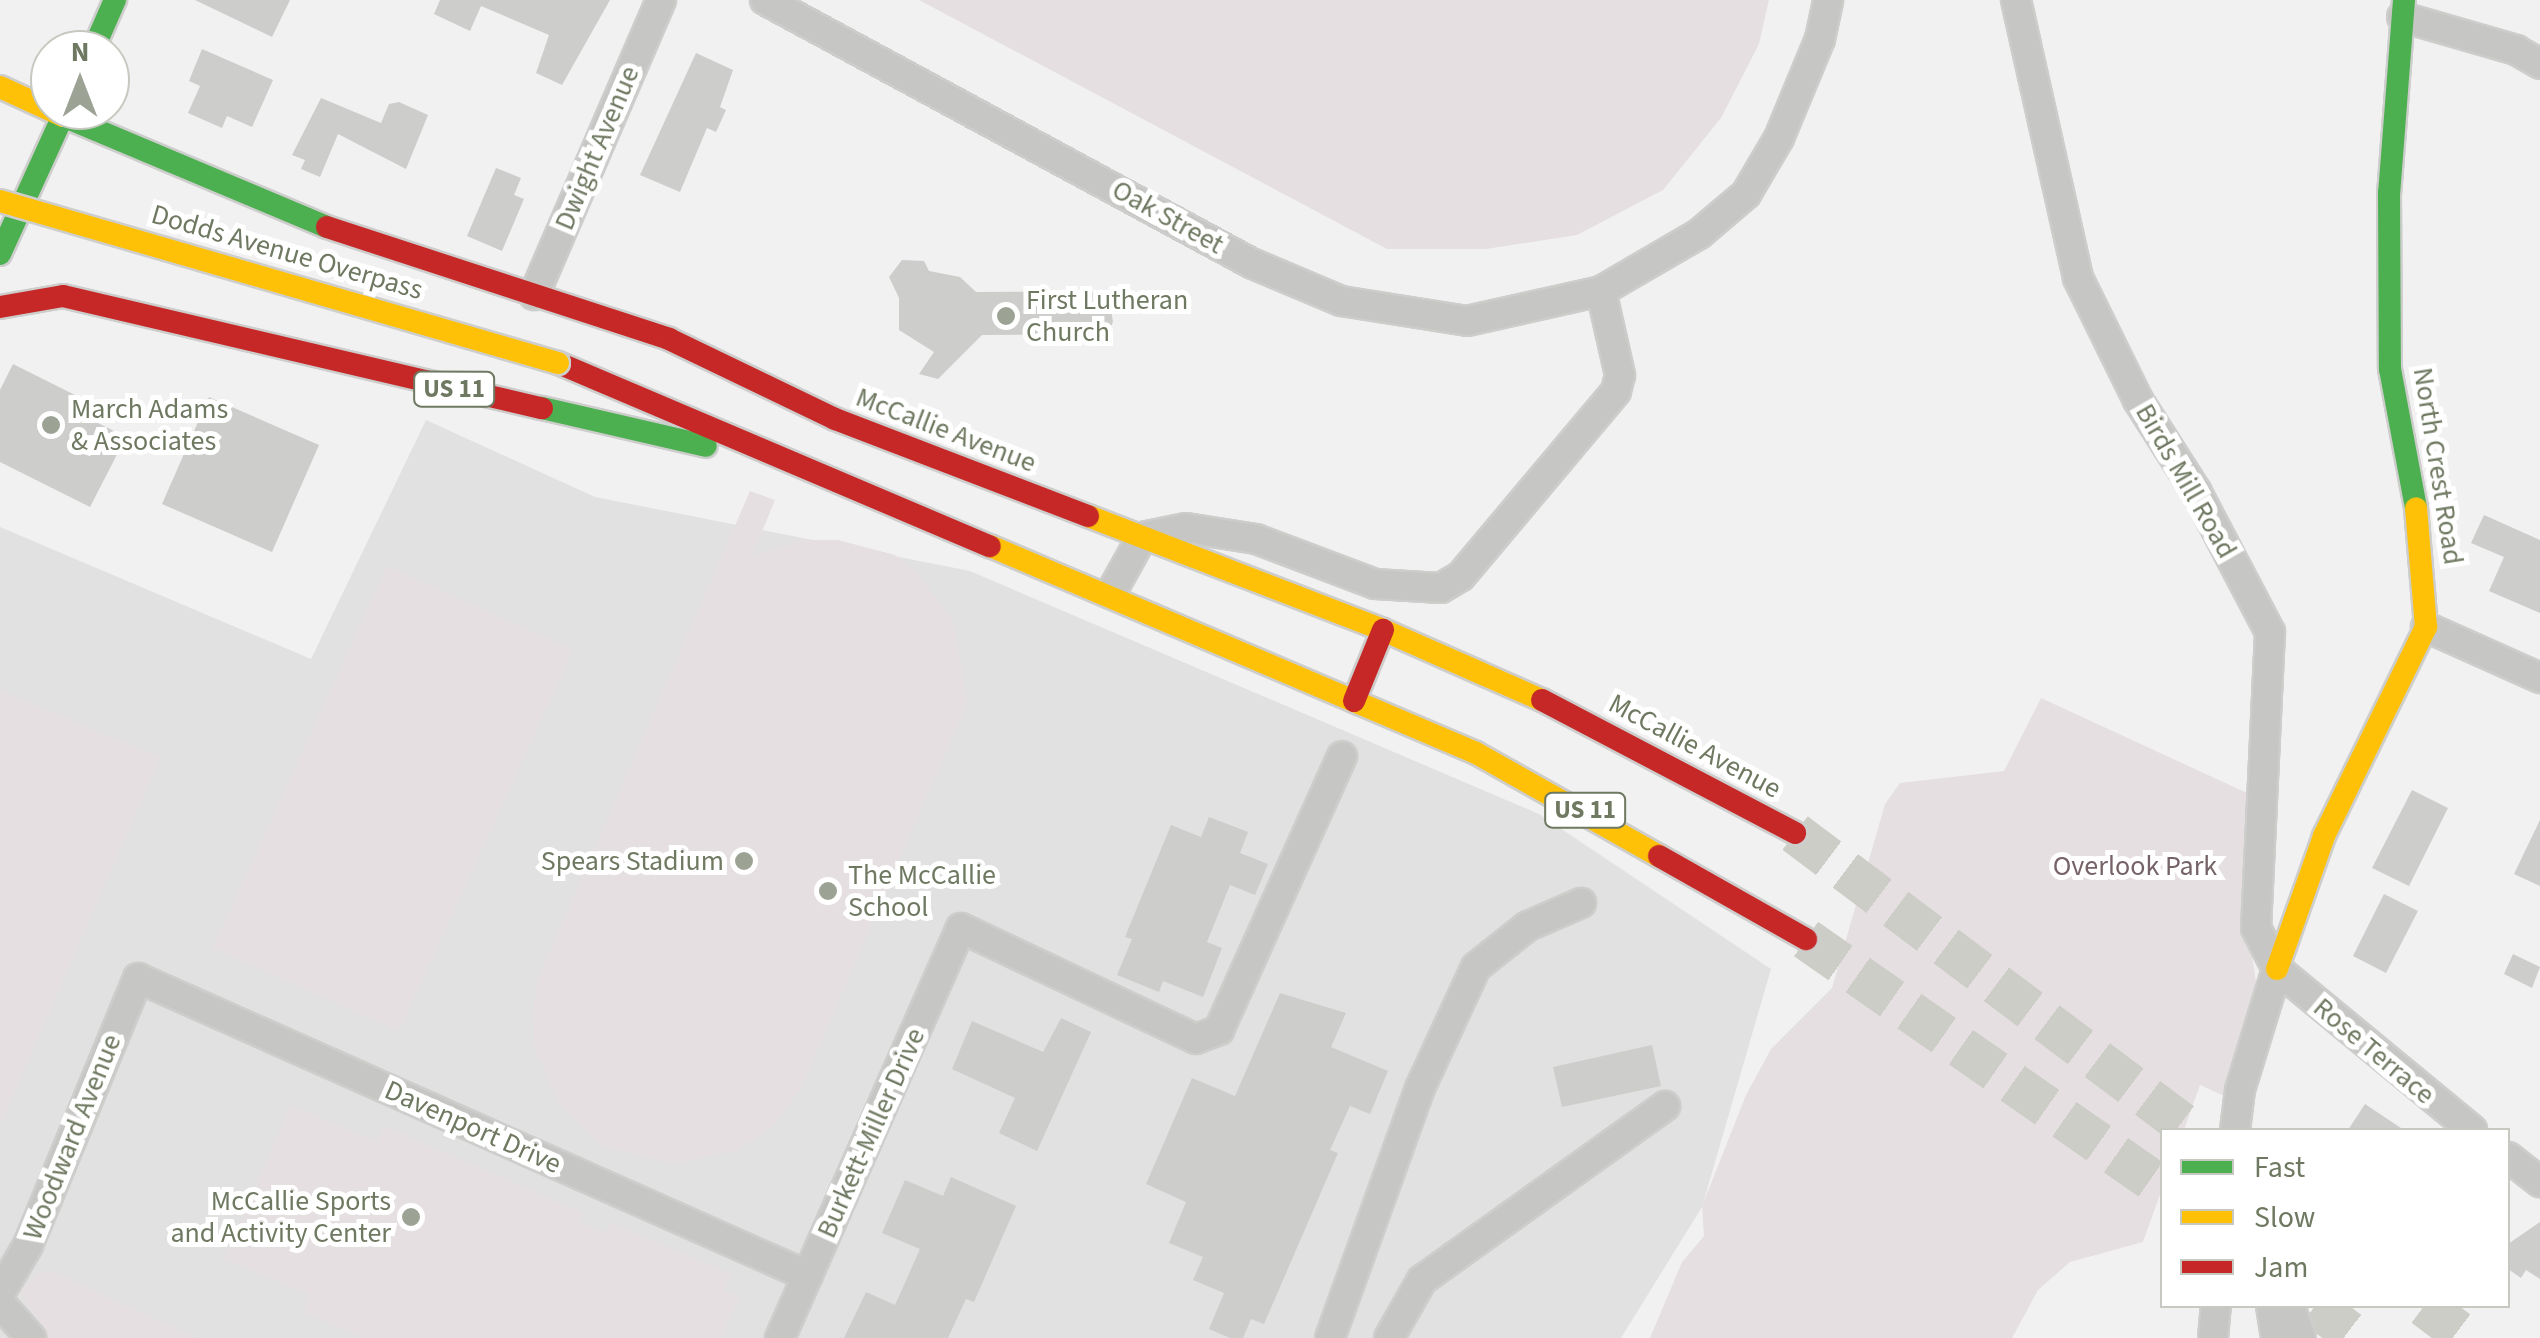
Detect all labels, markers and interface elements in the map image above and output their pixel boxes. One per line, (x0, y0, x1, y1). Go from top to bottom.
north arrow (30, 30, 130, 130)
text: N (71, 32, 89, 72)
street label: Dwight Avenue (547, 61, 647, 235)
street label: Oak Street (1106, 173, 1230, 261)
street label: Dodds Avenue Overpass (148, 197, 426, 307)
place label: First Lutheran Church (1026, 283, 1188, 349)
marker: First Lutheran Church (995, 305, 1017, 327)
street label: North Crest Road (2406, 365, 2470, 567)
road number: US 11 (412, 369, 496, 409)
street label: McCallie Avenue (851, 380, 1041, 480)
place label: March Adams & Associates (71, 392, 228, 458)
street label: Birds Mill Road (2128, 398, 2244, 564)
marker: March Adams & Associates (40, 414, 62, 436)
street label: McCallie Avenue (1603, 687, 1787, 805)
road number: US 11 (1542, 790, 1628, 830)
place label: Spears Stadium (541, 844, 724, 878)
park label: Overlook Park (2053, 849, 2217, 883)
marker: Spears Stadium (733, 850, 755, 872)
place label: The McCallie School (848, 858, 996, 924)
marker: The McCallie School (817, 880, 839, 902)
street label: Rose Terrace (2307, 991, 2441, 1111)
street label: Burkett-Miller Drive (810, 1023, 932, 1243)
street label: Woodward Avenue (15, 1029, 129, 1245)
street label: Davenport Drive (380, 1073, 566, 1181)
legend (2160, 1128, 2510, 1308)
text: Fast (2254, 1146, 2305, 1189)
place label: McCallie Sports and Activity Center (170, 1184, 391, 1250)
text: Slow (2254, 1196, 2315, 1239)
marker: McCallie Sports and Activity Center (400, 1206, 422, 1228)
text: Jam (2254, 1246, 2308, 1289)

